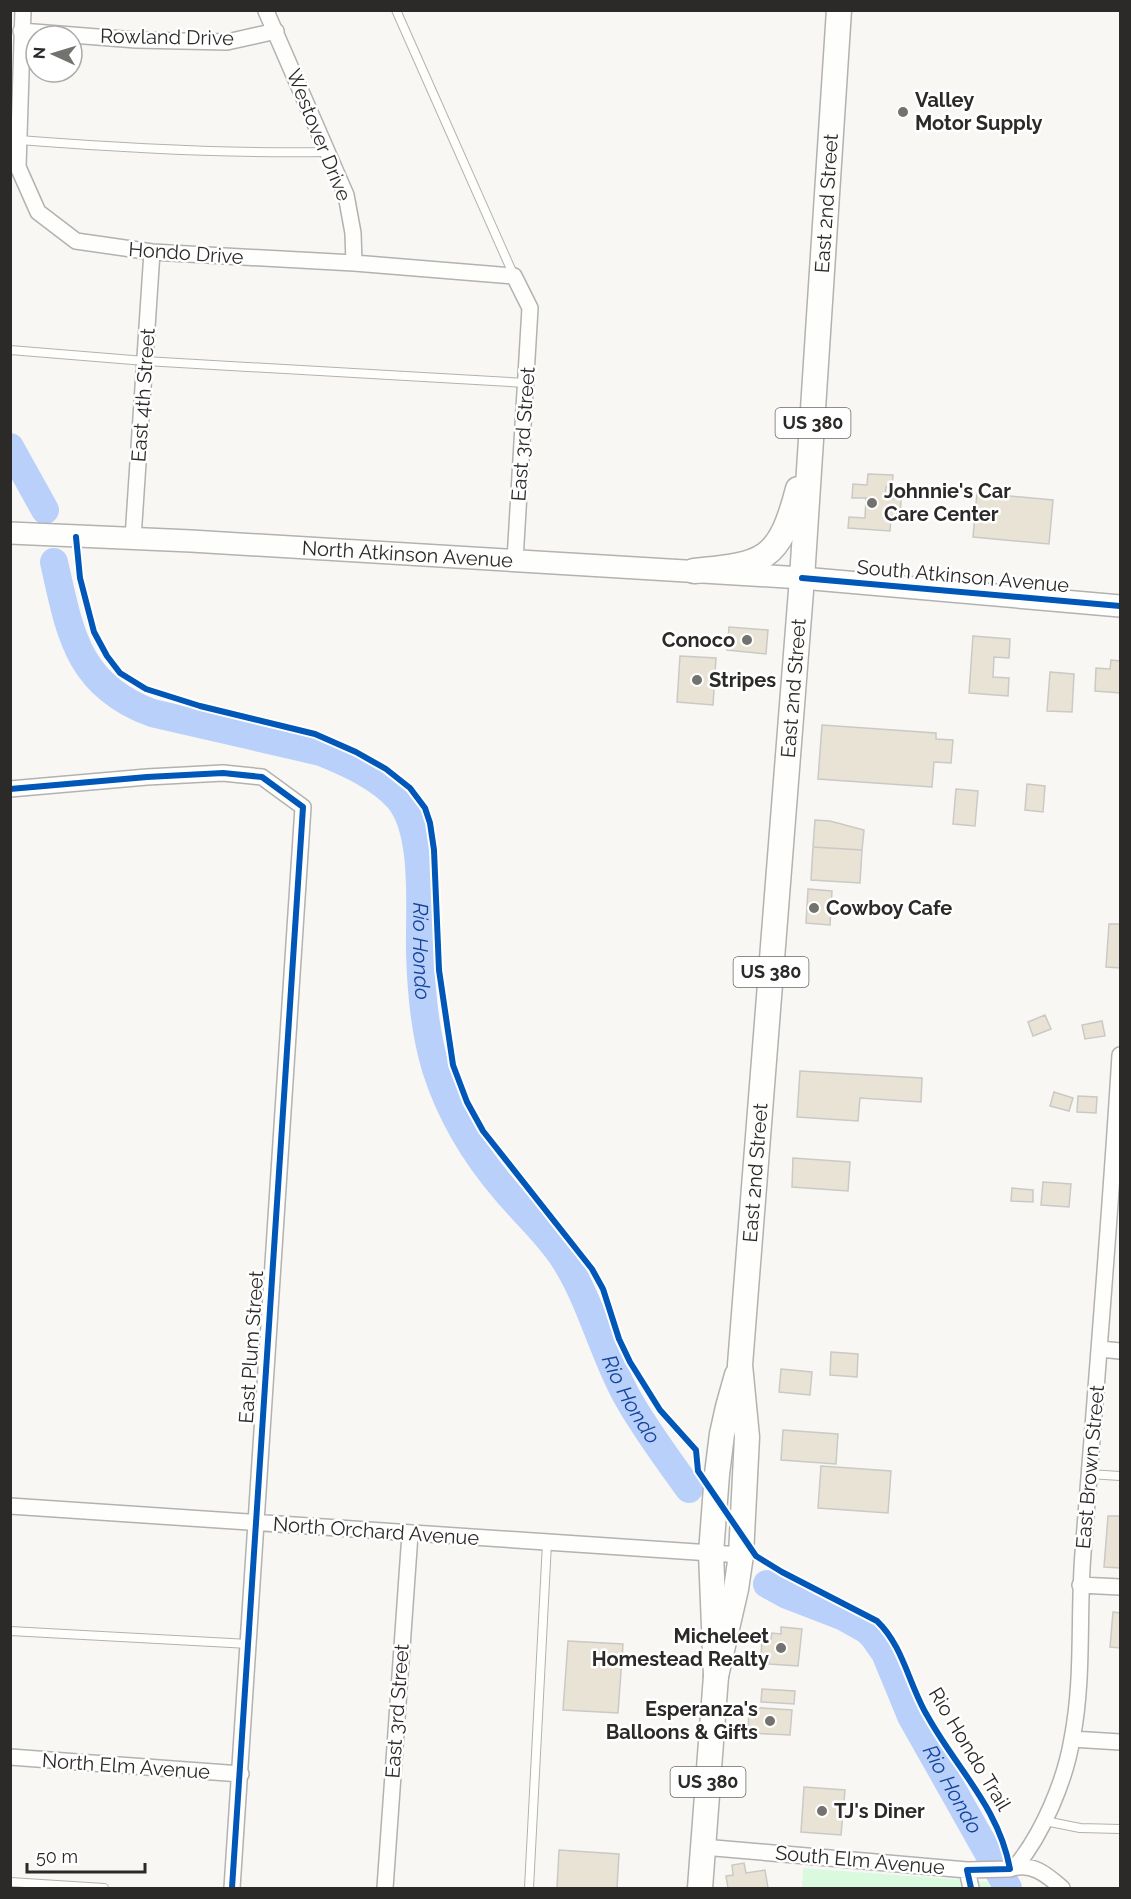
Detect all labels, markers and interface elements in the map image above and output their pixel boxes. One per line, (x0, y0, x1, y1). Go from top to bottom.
north arrow (24, 24, 84, 84)
street label: Rowland Drive (100, 24, 234, 50)
text: N (30, 46, 49, 60)
street label: Westover Drive (282, 65, 357, 205)
place label: Valley Motor Supply (915, 88, 1043, 135)
marker: Valley Motor Supply (896, 105, 910, 119)
street label: East 2nd Street (810, 133, 843, 274)
street label: Hondo Drive (128, 237, 245, 269)
street label: East 4th Street (126, 327, 160, 463)
street label: East 3rd Street (506, 366, 540, 502)
road number: US 380 (776, 408, 850, 438)
place label: Johnnie's Car Care Center (884, 479, 1011, 526)
marker: Johnnie's Car Care Center (865, 496, 879, 510)
street label: North Atkinson Avenue (301, 536, 514, 572)
street label: South Atkinson Avenue (856, 555, 1070, 597)
street label: East 2nd Street (776, 617, 811, 759)
place label: Conoco (662, 628, 735, 652)
marker: Conoco (740, 633, 754, 647)
place label: Stripes (709, 668, 776, 692)
marker: Stripes (690, 673, 704, 687)
place label: Cowboy Cafe (826, 896, 952, 920)
marker: Cowboy Cafe (807, 901, 821, 915)
water label: Rio Hondo (408, 902, 436, 1001)
road number: US 380 (734, 957, 808, 987)
street label: East 2nd Street (738, 1102, 773, 1243)
street label: East Plum Street (234, 1269, 268, 1424)
water label: Rio Hondo (597, 1351, 666, 1448)
street label: East Brown Street (1071, 1384, 1109, 1550)
street label: North Orchard Avenue (272, 1512, 480, 1550)
place label: Micheleet Homestead Realty (592, 1624, 769, 1671)
marker: Micheleet Homestead Realty (774, 1641, 788, 1655)
street label: East 3rd Street (380, 1643, 414, 1779)
street label: Rio Hondo Trail (924, 1683, 1016, 1815)
place label: Esperanza's Balloons & Gifts (606, 1697, 758, 1744)
marker: Esperanza's Balloons & Gifts (763, 1714, 777, 1728)
water label: Rio Hondo (918, 1741, 988, 1839)
street label: North Elm Avenue (41, 1748, 211, 1784)
road number: US 380 (670, 1767, 746, 1797)
place label: TJ's Diner (834, 1799, 925, 1823)
marker: TJ's Diner (815, 1804, 829, 1818)
scale bar (27, 1836, 146, 1874)
street label: South Elm Avenue (774, 1841, 946, 1879)
text: 50 m (36, 1846, 78, 1867)

